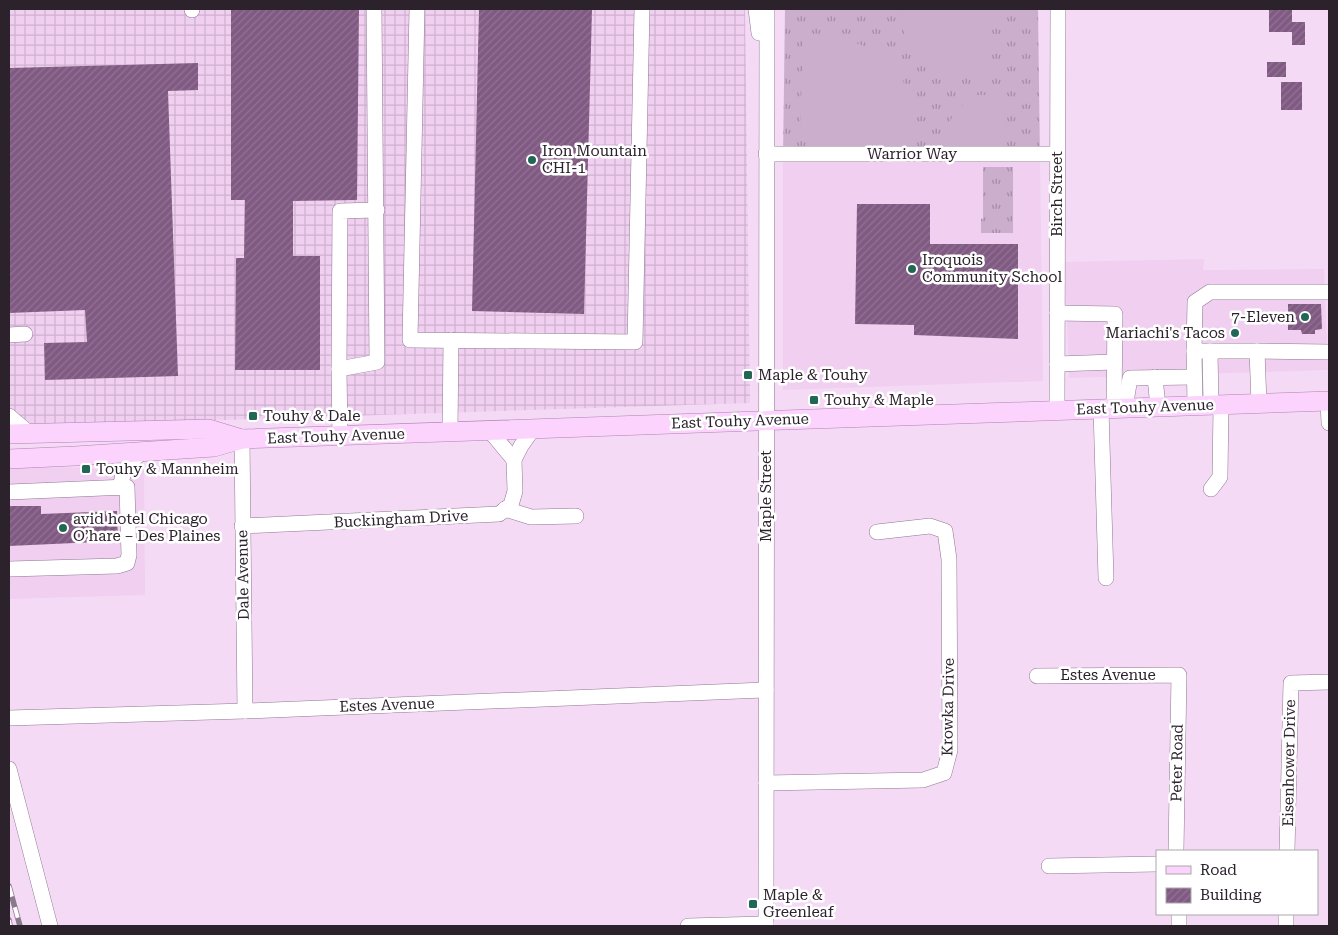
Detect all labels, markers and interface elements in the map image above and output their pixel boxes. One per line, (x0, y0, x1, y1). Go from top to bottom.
place label: Iron Mountain CHI-1 (542, 142, 647, 177)
street label: Warrior Way (867, 145, 957, 163)
street label: Birch Street (1048, 151, 1066, 237)
marker: Iron Mountain CHI-1 (526, 154, 538, 166)
place label: Iroquois Community School (922, 251, 1063, 286)
marker: Iroquois Community School (906, 263, 918, 275)
place label: 7-Eleven (1231, 308, 1295, 326)
marker: 7-Eleven (1299, 311, 1311, 323)
place label: Mariachi's Tacos (1106, 324, 1225, 342)
marker: Mariachi's Tacos (1229, 327, 1241, 339)
place label: Maple & Touhy (758, 366, 868, 384)
marker: Maple & Touhy (742, 369, 754, 381)
place label: Touhy & Maple (824, 391, 934, 409)
marker: Touhy & Maple (808, 394, 820, 406)
street label: East Touhy Avenue (1076, 396, 1214, 418)
place label: Touhy & Dale (263, 407, 360, 425)
marker: Touhy & Dale (247, 410, 259, 422)
street label: East Touhy Avenue (671, 410, 809, 432)
street label: East Touhy Avenue (267, 425, 405, 447)
street label: Maple Street (757, 450, 775, 542)
place label: Touhy & Mannheim (96, 460, 239, 478)
marker: Touhy & Mannheim (80, 463, 92, 475)
street label: Buckingham Drive (333, 506, 469, 532)
place label: avid hotel Chicago O’hare – Des Plaines (73, 510, 220, 545)
marker: avid hotel Chicago O’hare – Des Plaines (57, 522, 69, 534)
street label: Dale Avenue (233, 530, 253, 620)
street label: Krowka Drive (938, 658, 958, 756)
street label: Estes Avenue (1060, 666, 1156, 684)
street label: Estes Avenue (339, 694, 435, 716)
street label: Eisenhower Drive (1279, 699, 1299, 827)
street label: Peter Road (1167, 723, 1187, 802)
legend (1156, 850, 1318, 915)
text: Road (1200, 861, 1237, 879)
place label: Maple & Greenleaf (763, 886, 835, 921)
text: Building (1200, 886, 1262, 904)
marker: Maple & Greenleaf (747, 898, 759, 910)

